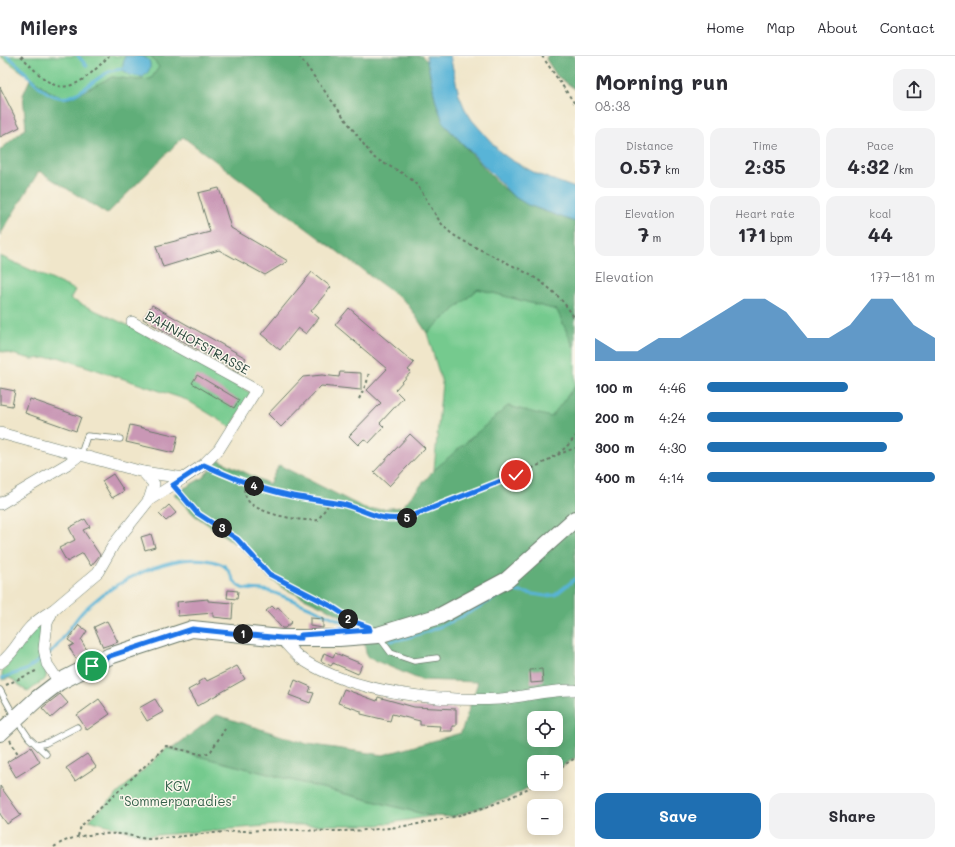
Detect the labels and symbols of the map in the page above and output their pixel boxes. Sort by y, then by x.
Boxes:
street label: BAHNHOFSTRASSE [143,306,253,378]
pin [499,458,533,492]
pin: 4 [244,476,264,496]
pin: 5 [397,508,417,528]
pin: 3 [212,518,232,538]
pin: 2 [338,609,358,629]
pin: 1 [233,624,253,644]
pin [75,649,109,683]
park label: KGV "Sommerparadies" [120,777,236,809]

